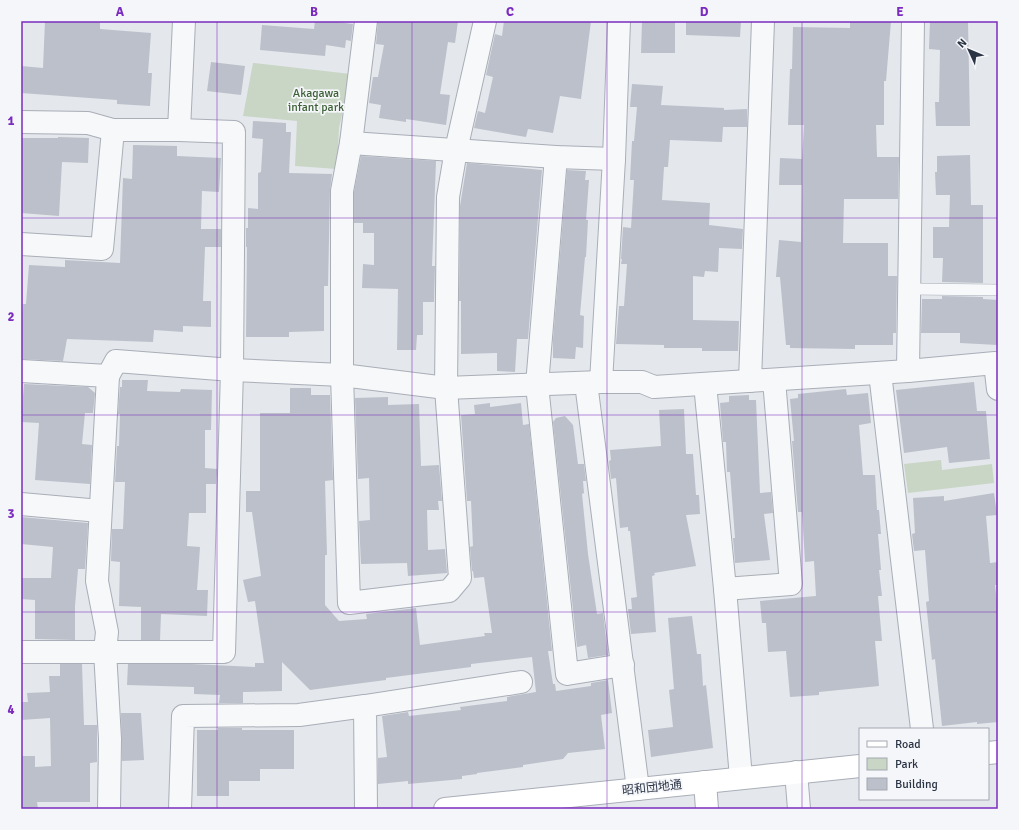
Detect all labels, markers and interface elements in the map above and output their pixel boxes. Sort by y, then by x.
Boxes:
text: A [116,4,125,20]
text: B [310,4,318,20]
text: C [506,4,514,20]
text: D [700,4,709,20]
text: E [896,4,904,20]
north arrow [949,30,989,70]
text: N [955,36,970,51]
park label: Akagawa infant park [288,86,344,115]
text: 1 [7,113,15,129]
text: 2 [7,309,15,325]
text: 3 [7,506,15,522]
text: 4 [7,702,15,718]
legend [859,728,989,800]
text: Road [895,737,921,752]
text: Park [895,757,918,772]
street label: 昭和団地通 [621,777,683,799]
text: Building [895,777,938,792]

